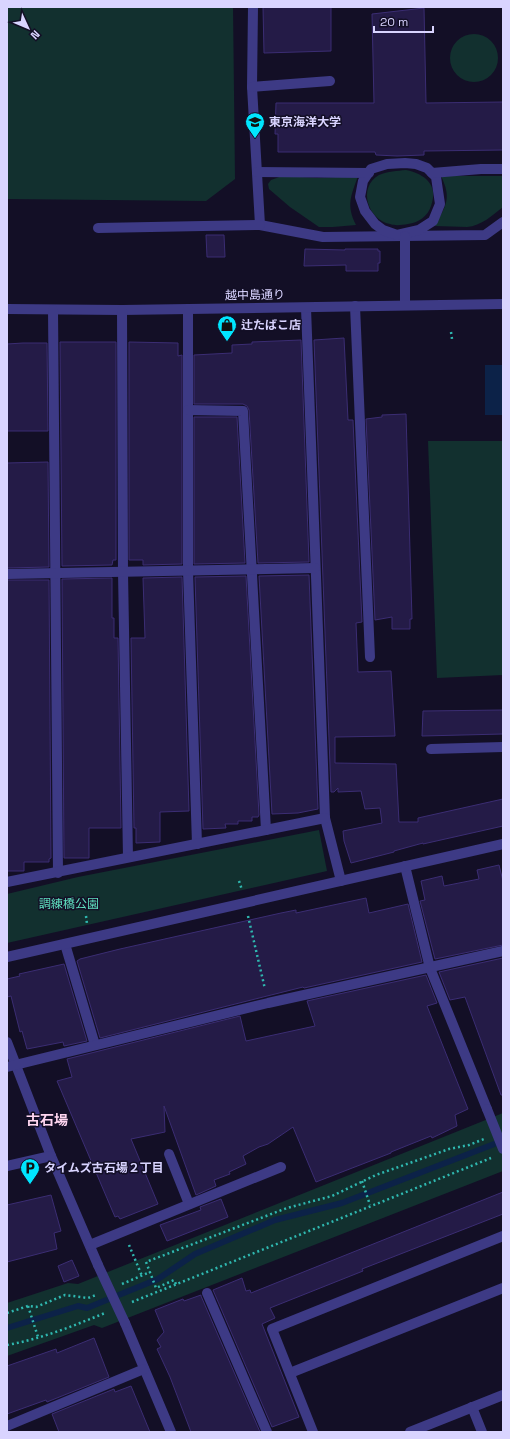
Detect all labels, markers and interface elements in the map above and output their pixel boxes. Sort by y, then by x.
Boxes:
north arrow [8,8,48,48]
scale bar [374,8,433,34]
text: 20 m [380,14,408,30]
text: N [28,27,43,42]
school or university icon: 東京海洋大学 [244,111,266,139]
place label: 東京海洋大学 [269,114,341,130]
street label: 越中島通り [225,286,285,304]
shop icon: 辻たばこ店 [216,314,238,342]
place label: 辻たばこ店 [241,317,301,333]
park label: 調練橋公園 [39,896,99,912]
district label: 古石場 [26,1111,68,1129]
parking icon: タイムズ古石場２丁目 [19,1157,41,1185]
place label: タイムズ古石場２丁目 [44,1160,164,1176]

